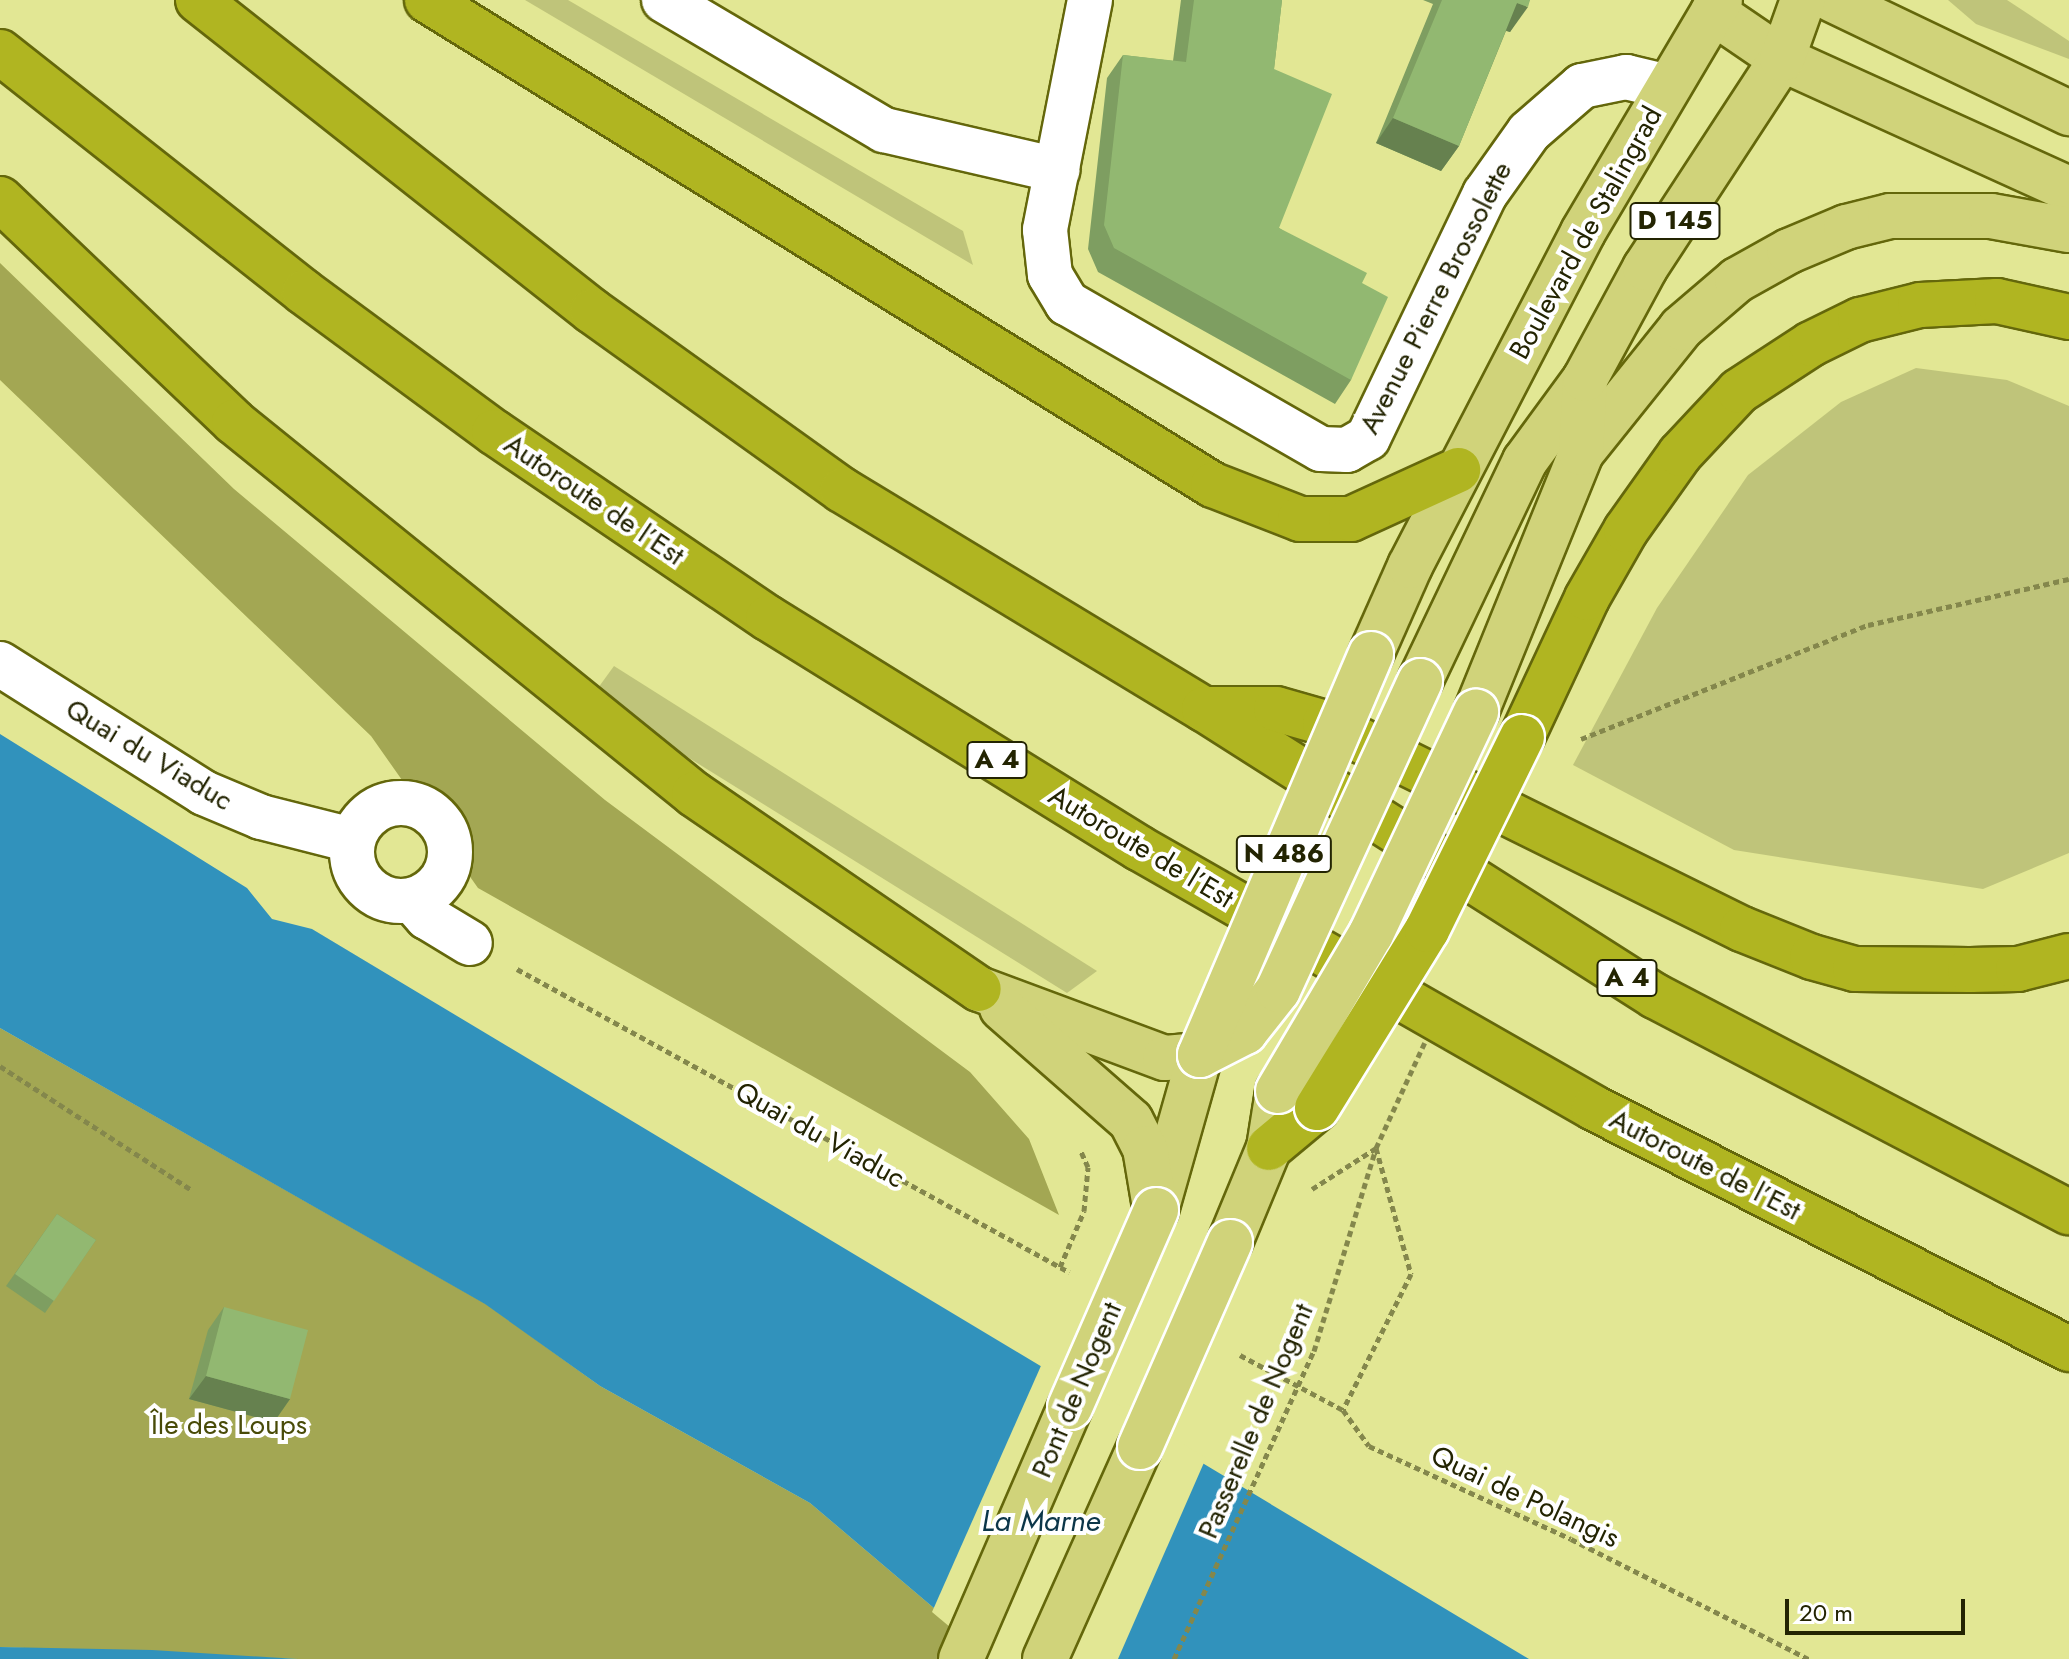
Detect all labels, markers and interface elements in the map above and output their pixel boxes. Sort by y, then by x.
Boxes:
street label: Boulevard de Stalingrad [1503,101,1669,365]
street label: Avenue Pierre Brossolette [1353,156,1519,440]
road number: D 145 [1629,199,1721,243]
street label: Autoroute de l’Est [498,427,690,573]
street label: Quai du Viaduc [60,692,238,818]
road number: A 4 [965,738,1029,782]
street label: Autoroute de l’Est [1042,779,1240,915]
road number: N 486 [1234,832,1334,876]
road number: A 4 [1595,956,1659,1000]
street label: Quai du Viaduc [730,1075,910,1195]
street label: Autoroute de l’Est [1604,1102,1806,1228]
street label: Pont de Nogent [1025,1297,1129,1483]
street label: Passerelle de Nogent [1191,1299,1321,1543]
park label: Île des Loups [151,1408,307,1442]
street label: Quai de Polangis [1426,1439,1624,1555]
water label: La Marne [981,1503,1101,1539]
scale bar [1789,1583,1969,1633]
text: 20 m [1799,1595,1853,1630]

